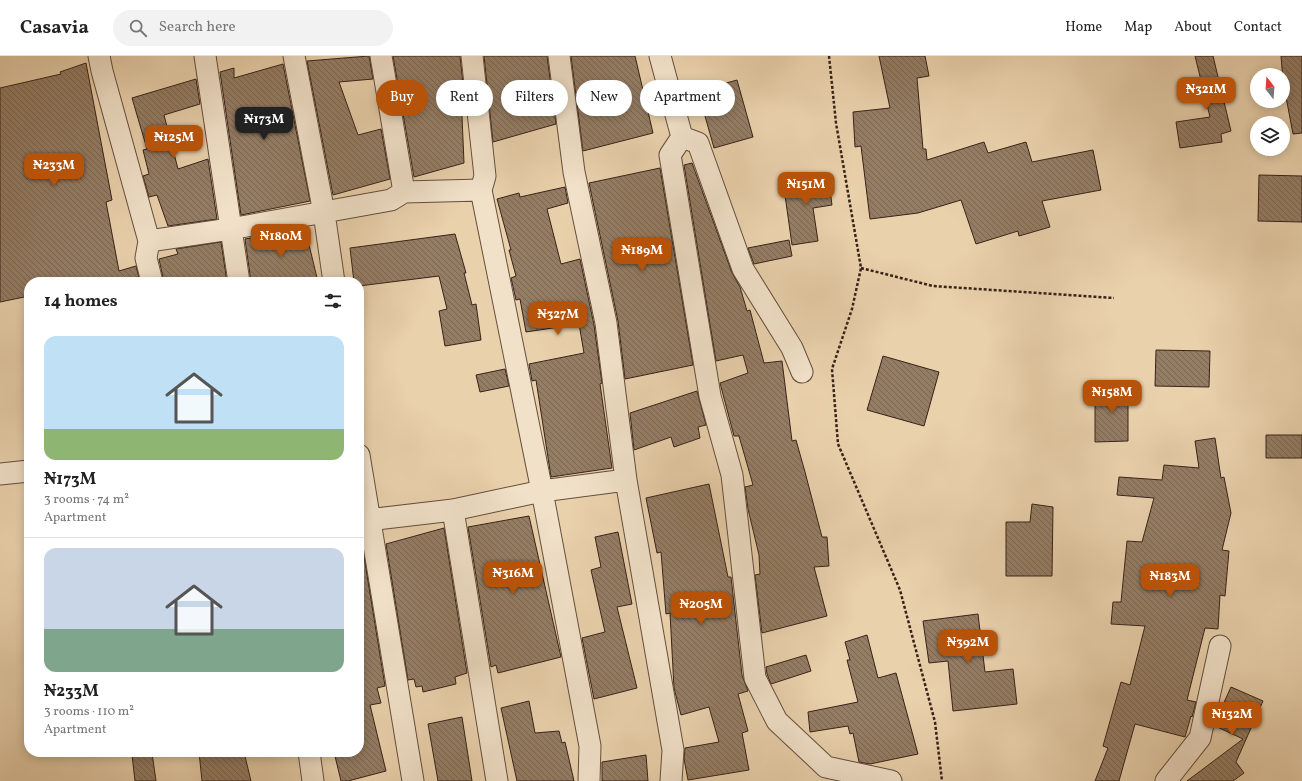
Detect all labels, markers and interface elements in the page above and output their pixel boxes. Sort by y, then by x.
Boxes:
search box [113,10,393,46]
text: Casavia [20,15,89,41]
icon: search [127,17,149,39]
text: Search here [159,17,236,38]
text: Home [1065,18,1102,37]
text: Map [1124,18,1152,37]
text: About [1174,18,1212,37]
text: Contact [1234,18,1282,37]
north arrow [1250,68,1290,108]
map controls [1250,68,1290,156]
pin: ₦321M [1178,77,1234,111]
chip: Buy [376,80,428,116]
chip: Rent [436,80,493,116]
chip: Filters [501,80,568,116]
chip: New [576,80,632,116]
chip: Apartment [640,80,735,116]
text: ₦321M [1186,81,1226,99]
pin: ₦173M [236,107,292,141]
text: ₦173M [244,111,284,129]
button: layers [1250,116,1290,156]
pin: ₦125M [146,125,202,159]
text: ₦125M [154,129,194,147]
pin: ₦233M [26,153,82,187]
text: ₦233M [33,157,75,175]
pin: ₦151M [778,172,834,206]
text: ₦151M [787,176,825,194]
pin: ₦180M [253,224,309,258]
text: ₦180M [260,228,302,246]
pin: ₦189M [614,238,670,272]
text: ₦189M [621,242,663,260]
text: 14 homes [44,290,118,313]
icon: filters [322,290,344,312]
pin: ₦327M [530,302,586,336]
text: ₦327M [537,306,579,324]
icon: home [158,362,230,434]
pin: ₦158M [1084,380,1140,414]
text: ₦158M [1092,384,1132,402]
text: ₦173M [44,468,96,491]
text: 3 rooms · 74 m² [44,491,129,509]
text: Apartment [44,509,107,527]
pin: ₦316M [485,561,541,595]
pin: ₦183M [1142,564,1198,598]
text: ₦316M [493,565,534,583]
text: ₦183M [1150,568,1190,586]
icon: home [158,574,230,646]
pin: ₦205M [673,592,729,626]
text: ₦205M [680,596,722,614]
pin: ₦392M [940,630,996,664]
text: ₦392M [947,634,989,652]
text: ₦233M [44,680,99,703]
pin: ₦132M [1204,702,1260,736]
text: 3 rooms · 110 m² [44,703,134,721]
text: ₦132M [1212,706,1252,724]
text: Apartment [44,721,107,739]

